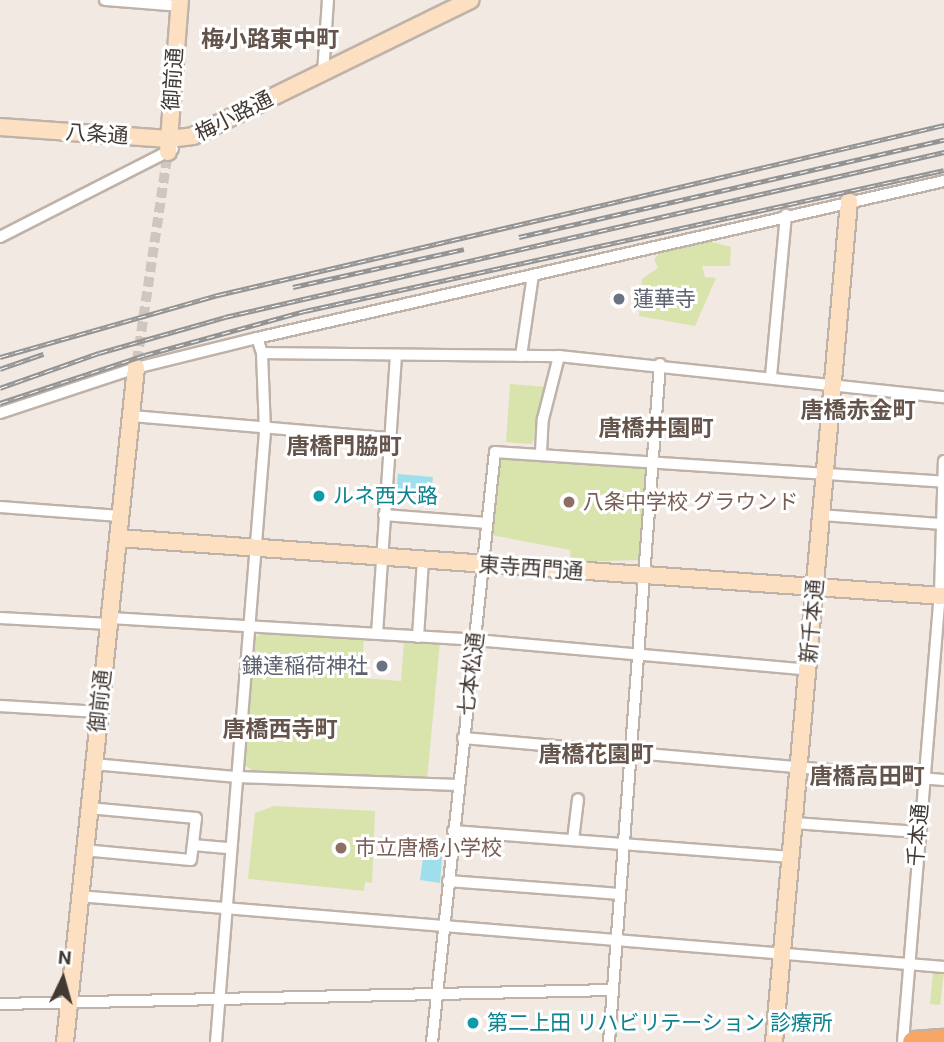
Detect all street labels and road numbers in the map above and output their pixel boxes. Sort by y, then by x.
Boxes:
street label: 御前通 [158,47,188,111]
street label: 梅小路通 [191,86,277,146]
street label: 八条通 [65,119,129,149]
street label: 東寺西門通 [478,552,584,584]
street label: 新千本通 [796,578,828,664]
street label: 七本松通 [453,631,489,717]
street label: 御前通 [84,668,116,734]
street label: 千本通 [903,803,933,867]

